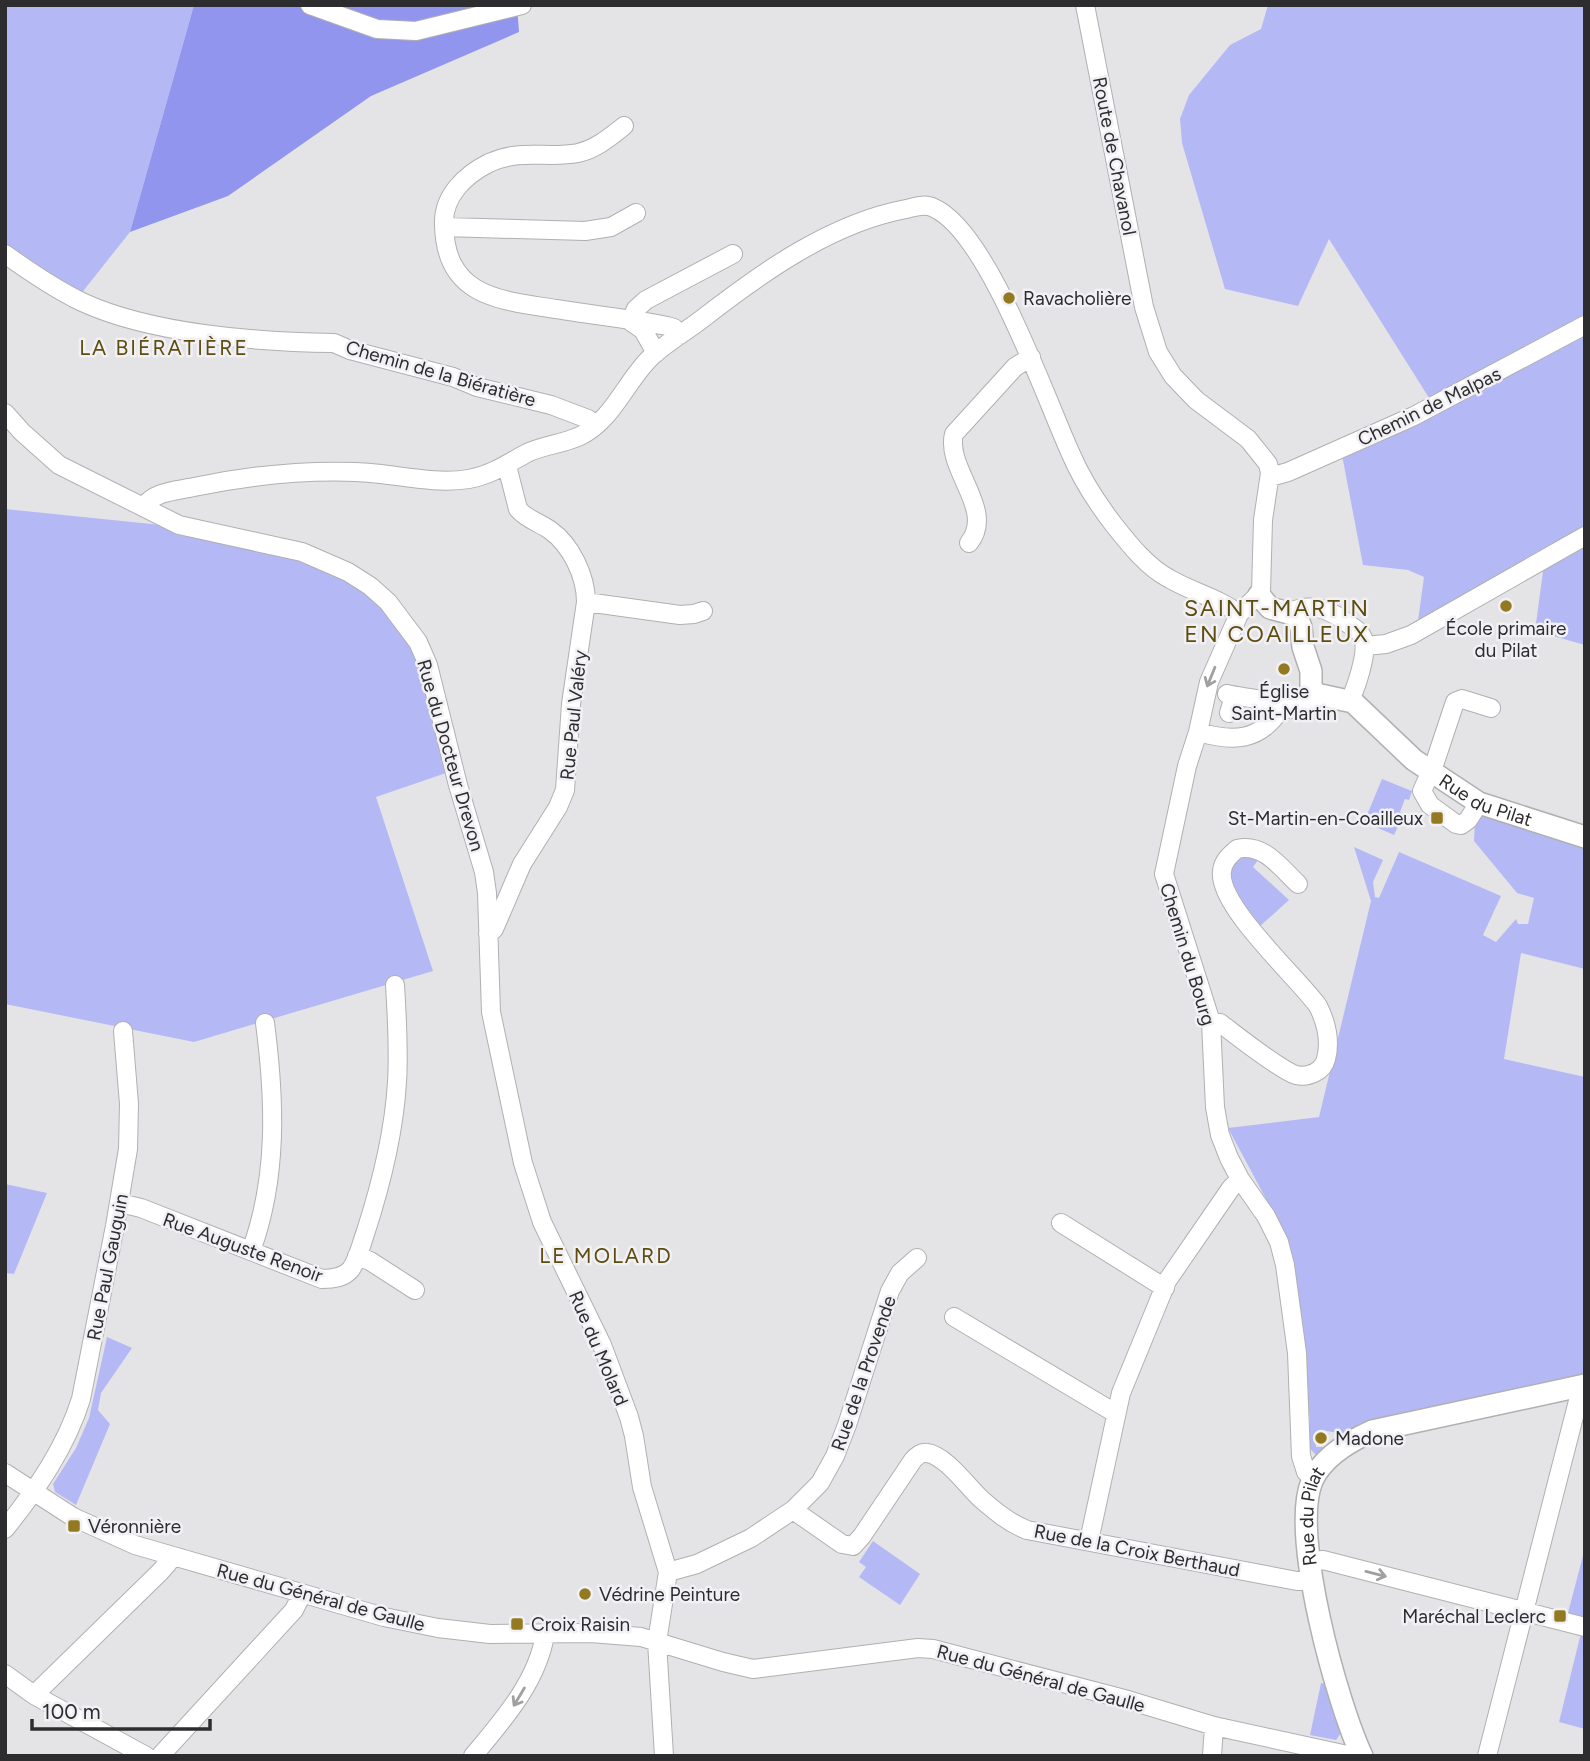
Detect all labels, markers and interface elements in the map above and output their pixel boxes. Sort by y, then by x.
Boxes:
street label: Route de Chavanol [1088,75,1141,237]
place label: Ravacholière [1023,287,1131,310]
marker: Ravacholière [1001,290,1017,306]
district label: LA BIÉRATIÈRE [79,335,249,360]
street label: Chemin de la Biératière [343,335,539,412]
street label: Chemin de Malpas [1354,362,1505,451]
district label: SAINT-MARTIN EN COAILLEUX [1184,594,1370,648]
marker: École primaire du Pilat [1498,598,1514,614]
place label: École primaire du Pilat [1446,617,1566,662]
street label: Rue Paul Valéry [555,649,592,781]
street label: Rue du Docteur Drevon [412,657,489,854]
marker: Église Saint-Martin [1276,661,1292,677]
one-way arrow [1204,665,1217,687]
place label: Église Saint-Martin [1231,680,1337,725]
street label: Rue du Pilat [1435,769,1535,831]
place label: St-Martin-en-Coailleux [1228,807,1423,830]
marker: St-Martin-en-Coailleux [1429,810,1445,826]
street label: Chemin du Bourg [1155,880,1220,1028]
street label: Rue Paul Gauguin [82,1192,133,1342]
street label: Rue Auguste Renoir [160,1208,327,1287]
district label: LE MOLARD [539,1243,673,1268]
street label: Rue du Molard [564,1287,633,1409]
street label: Rue de la Provende [826,1293,901,1454]
place label: Madone [1335,1427,1404,1450]
marker: Madone [1313,1430,1329,1446]
street label: Rue du Pilat [1295,1462,1329,1567]
place label: Véronnière [88,1515,181,1538]
marker: Véronnière [66,1518,82,1534]
street label: Rue de la Croix Berthaud [1032,1519,1242,1582]
street label: Rue du Général de Gaulle [214,1559,427,1636]
one-way arrow [1365,1568,1387,1581]
place label: Védrine Peinture [599,1583,740,1606]
marker: Védrine Peinture [577,1586,593,1602]
place label: Maréchal Leclerc [1402,1605,1546,1628]
marker: Maréchal Leclerc [1552,1608,1568,1624]
place label: Croix Raisin [531,1613,630,1636]
marker: Croix Raisin [509,1616,525,1632]
street label: Rue du Général de Gaulle [934,1640,1147,1717]
one-way arrow [512,1687,526,1707]
scale bar [32,1688,210,1732]
text: 100 m [42,1699,101,1724]

